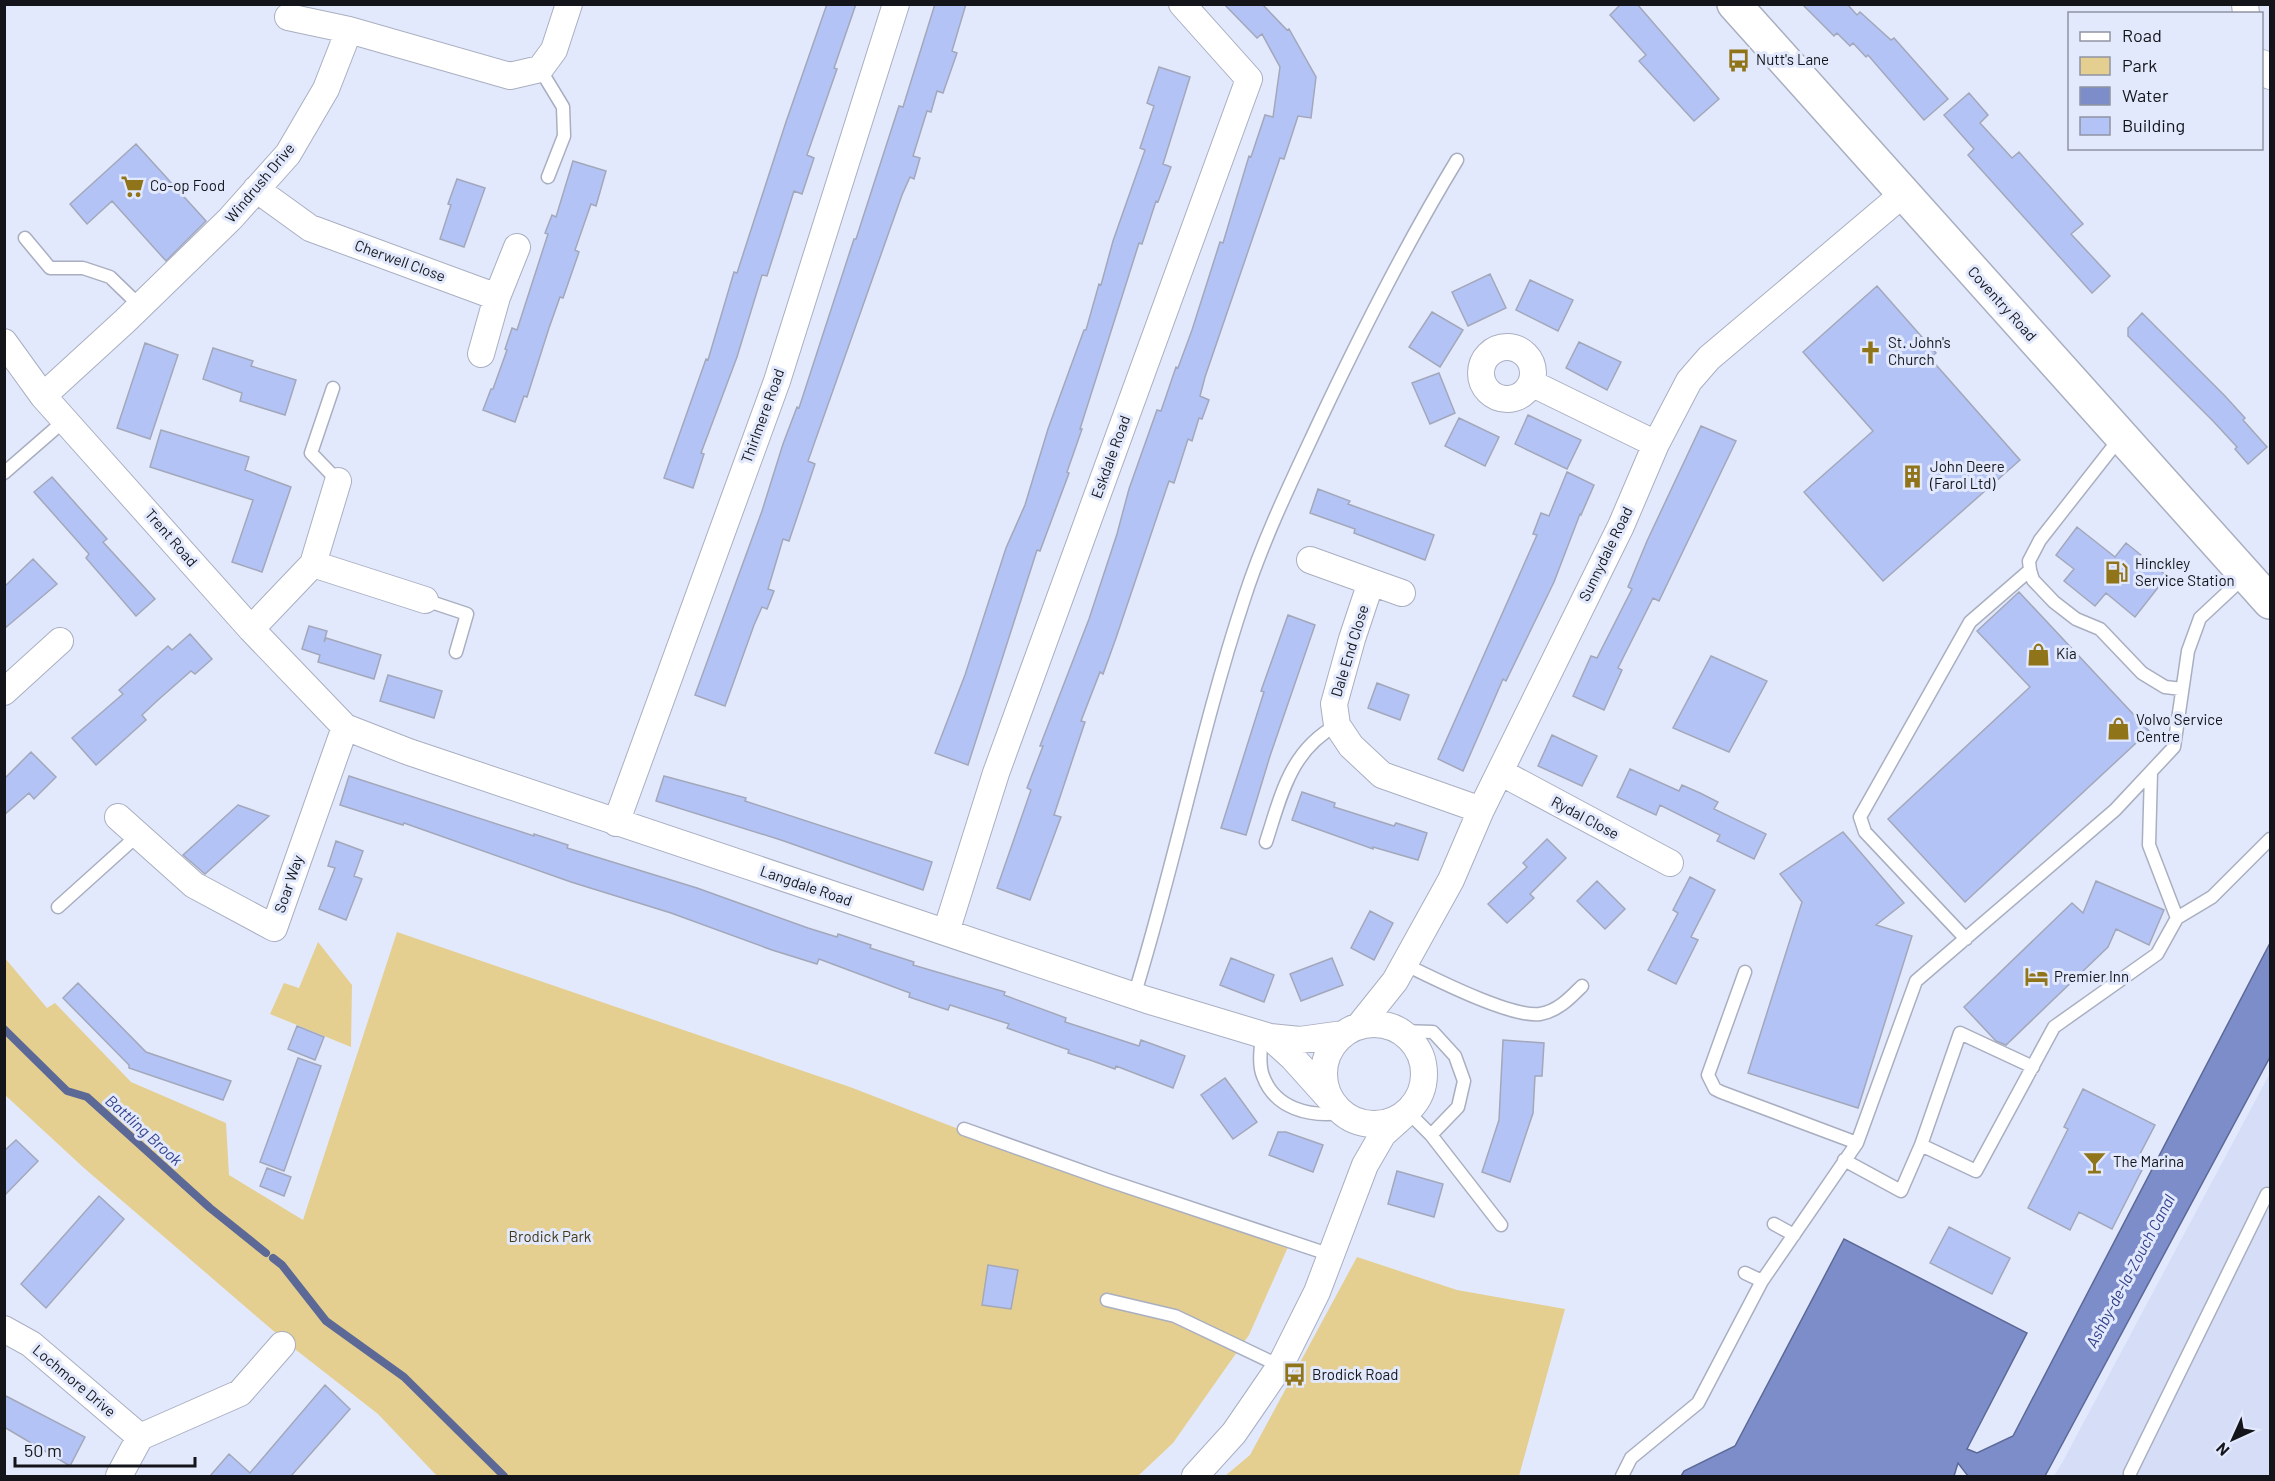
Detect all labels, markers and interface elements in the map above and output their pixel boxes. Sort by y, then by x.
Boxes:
legend [2068,12,2263,150]
text: Road [2122,24,2162,46]
bus stop icon: Nutt's Lane [1725,47,1751,73]
place label: Nutt's Lane [1756,50,1829,68]
text: Park [2122,54,2157,76]
text: Water [2122,84,2169,106]
text: Building [2122,114,2185,136]
street label: Windrush Drive [221,139,298,226]
supermarket icon: Co-op Food [119,173,145,199]
place label: Co-op Food [150,176,225,194]
street label: Cherwell Close [352,235,448,285]
street label: Coventry Road [1964,262,2041,344]
place label: St. John's Church [1888,333,1951,368]
church icon: St. John's Church [1857,339,1883,365]
street label: Thirlmere Road [737,366,787,465]
street label: Eskdale Road [1087,413,1133,501]
place label: John Deere (Farol Ltd) [1929,457,2005,492]
building icon: John Deere (Farol Ltd) [1899,463,1925,489]
street label: Sunnydale Road [1574,503,1636,604]
street label: Trent Road [142,505,202,570]
place label: Hinckley Service Station [2135,554,2235,589]
fuel station icon: Hinckley Service Station [2104,560,2130,586]
street label: Dale End Close [1326,602,1372,699]
shop icon: Kia [2025,641,2051,667]
place label: Kia [2056,644,2077,662]
place label: Volvo Service Centre [2136,710,2223,745]
shop icon: Volvo Service Centre [2105,716,2131,742]
street label: Rydal Close [1549,792,1622,842]
street label: Soar Way [270,852,306,915]
street label: Langdale Road [758,861,855,909]
hotel icon: Premier Inn [2023,964,2049,990]
place label: Premier Inn [2054,967,2129,985]
water label: Battling Brook [102,1090,187,1169]
bar icon: The Marina [2082,1149,2108,1175]
place label: The Marina [2113,1152,2184,1170]
water label: Ashby-de-la-Zouch Canal [2081,1191,2178,1351]
park label: Brodick Park [509,1227,592,1245]
street label: Lochmore Drive [29,1340,120,1420]
bus stop icon: Brodick Road [1281,1362,1307,1388]
place label: Brodick Road [1312,1365,1398,1383]
north arrow [2203,1409,2263,1469]
scale bar [15,1430,195,1468]
text: 50 m [24,1439,62,1461]
text: N [2212,1439,2233,1460]

